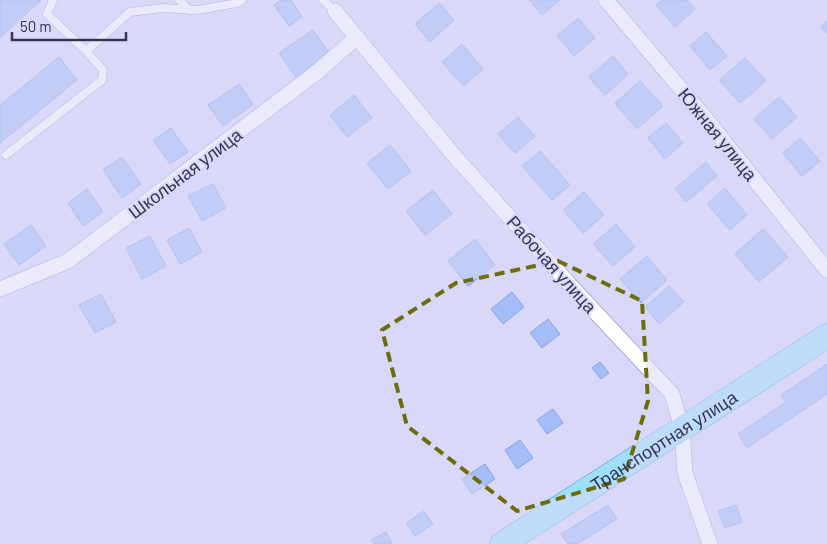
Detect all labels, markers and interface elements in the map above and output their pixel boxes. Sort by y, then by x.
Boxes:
scale bar [12,10,126,42]
text: 50 m [20,17,52,35]
street label: Южная улица [674,83,763,186]
street label: Школьная улица [124,122,247,223]
street label: Рабочая улица [502,211,602,318]
street label: Транспортная улица [586,385,742,495]

